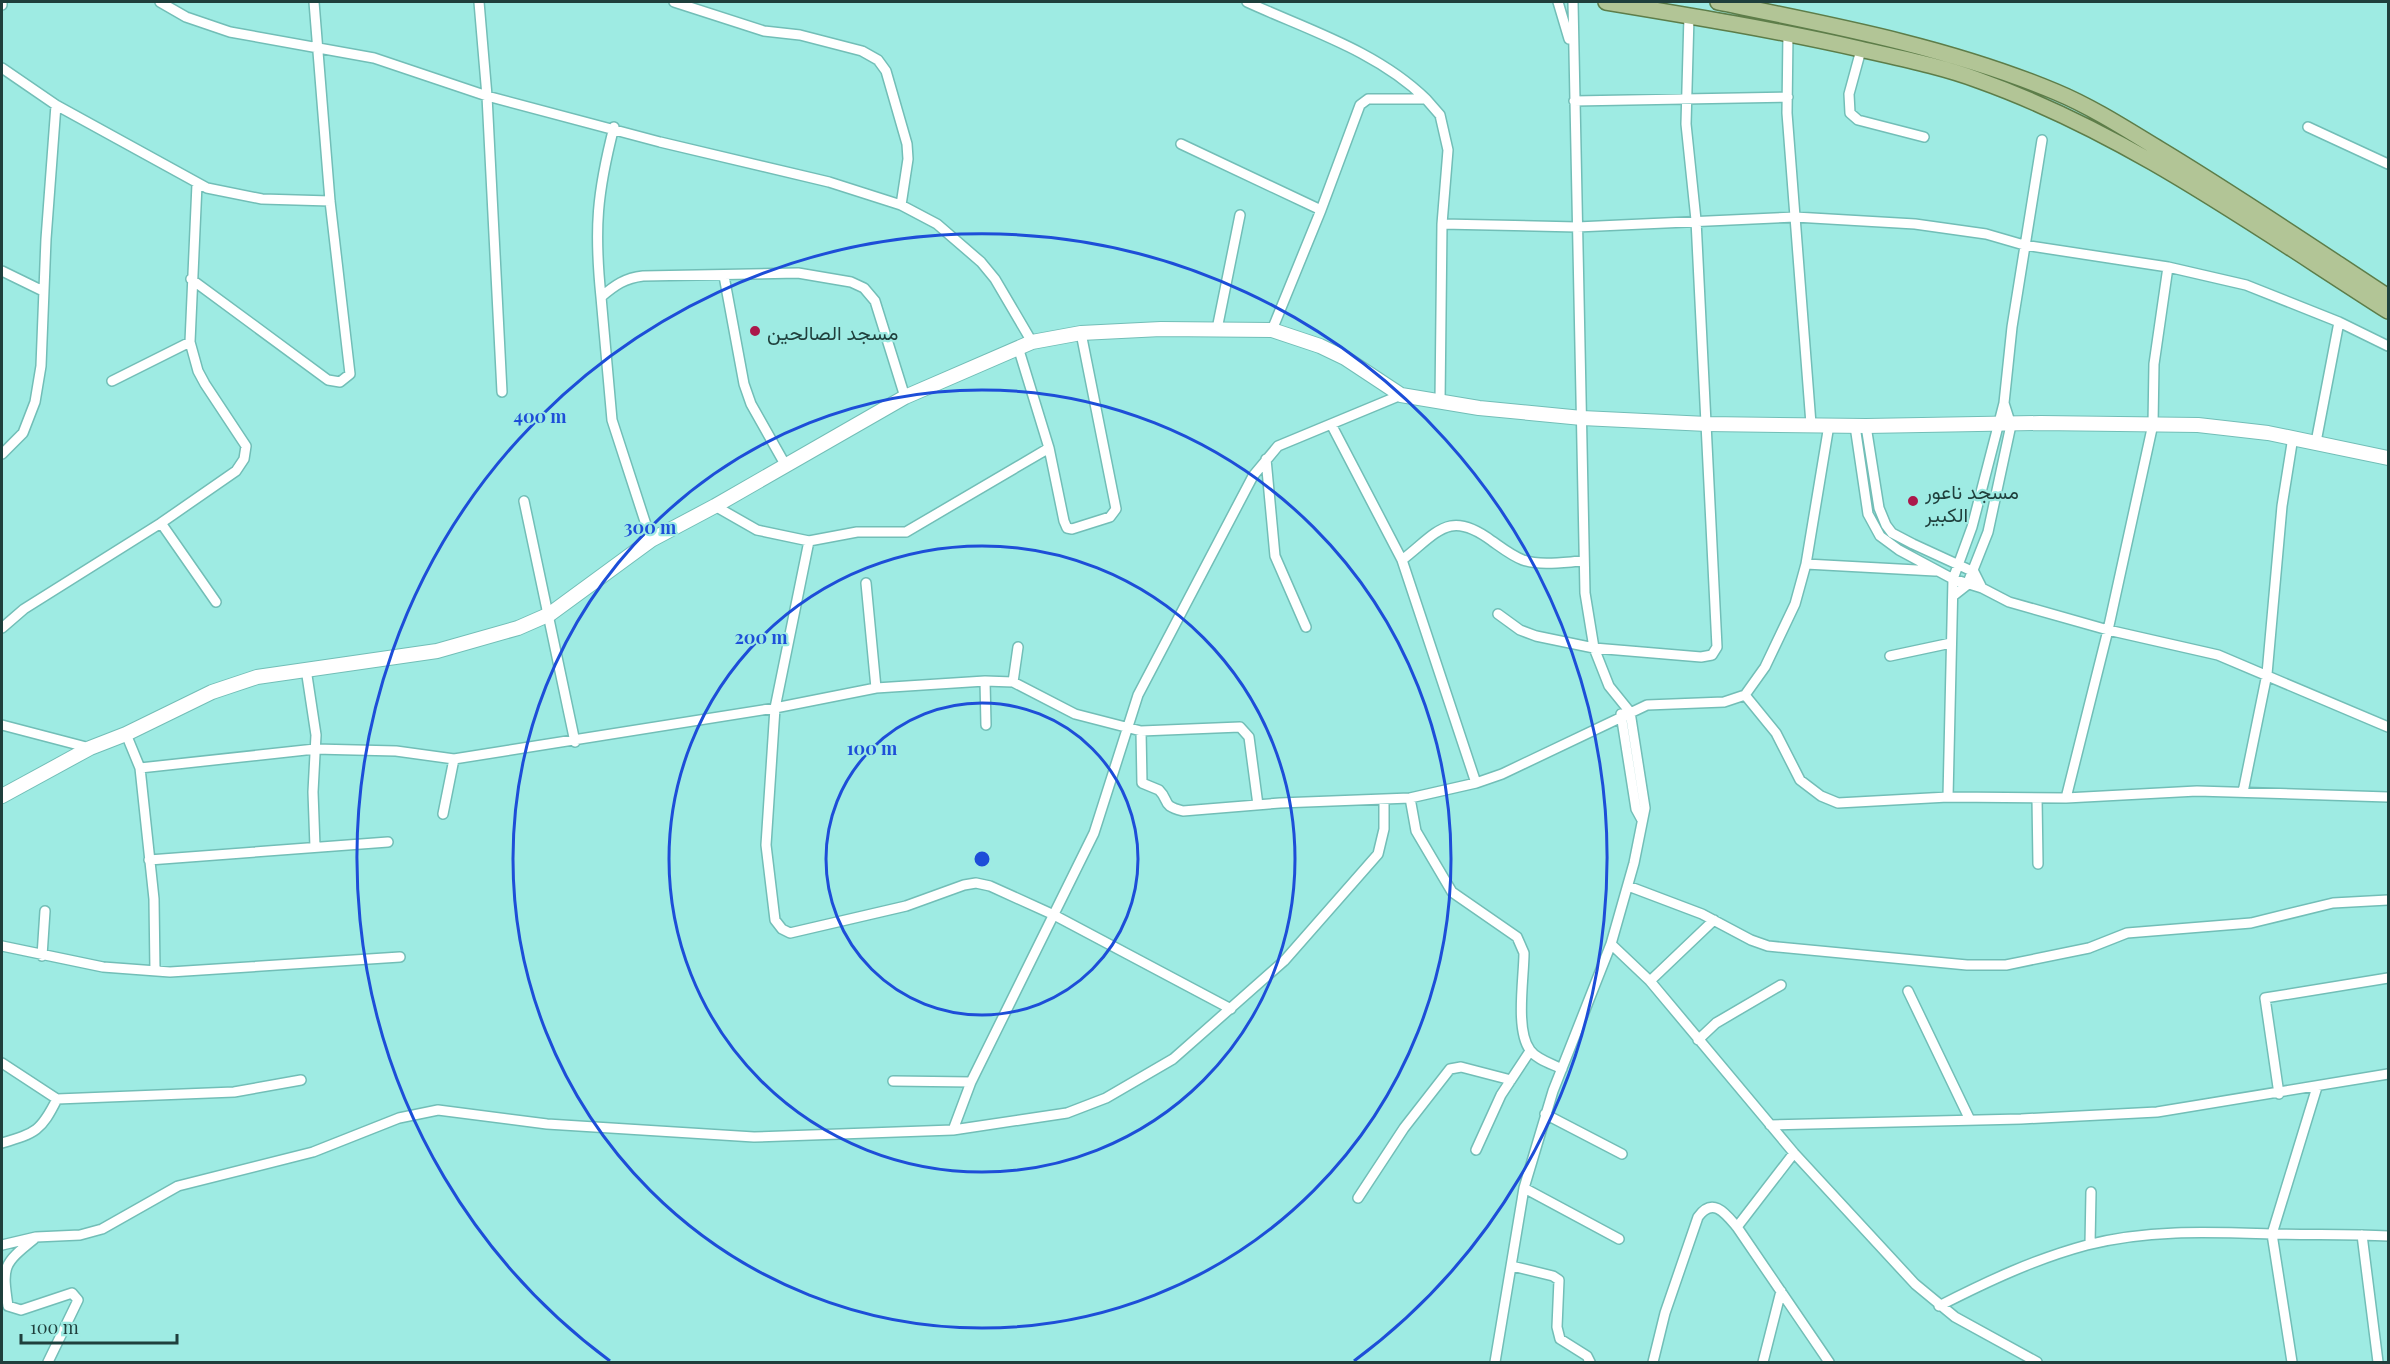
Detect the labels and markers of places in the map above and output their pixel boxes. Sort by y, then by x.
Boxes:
place label: مسجد الصالحين [767,318,898,345]
marker: مسجد الصالحين [748,324,762,338]
place label: مسجد ناعور الكبير [1924,477,2019,528]
marker: مسجد ناعور الكبير [1906,494,1920,508]
centre of rings [972,849,992,869]

